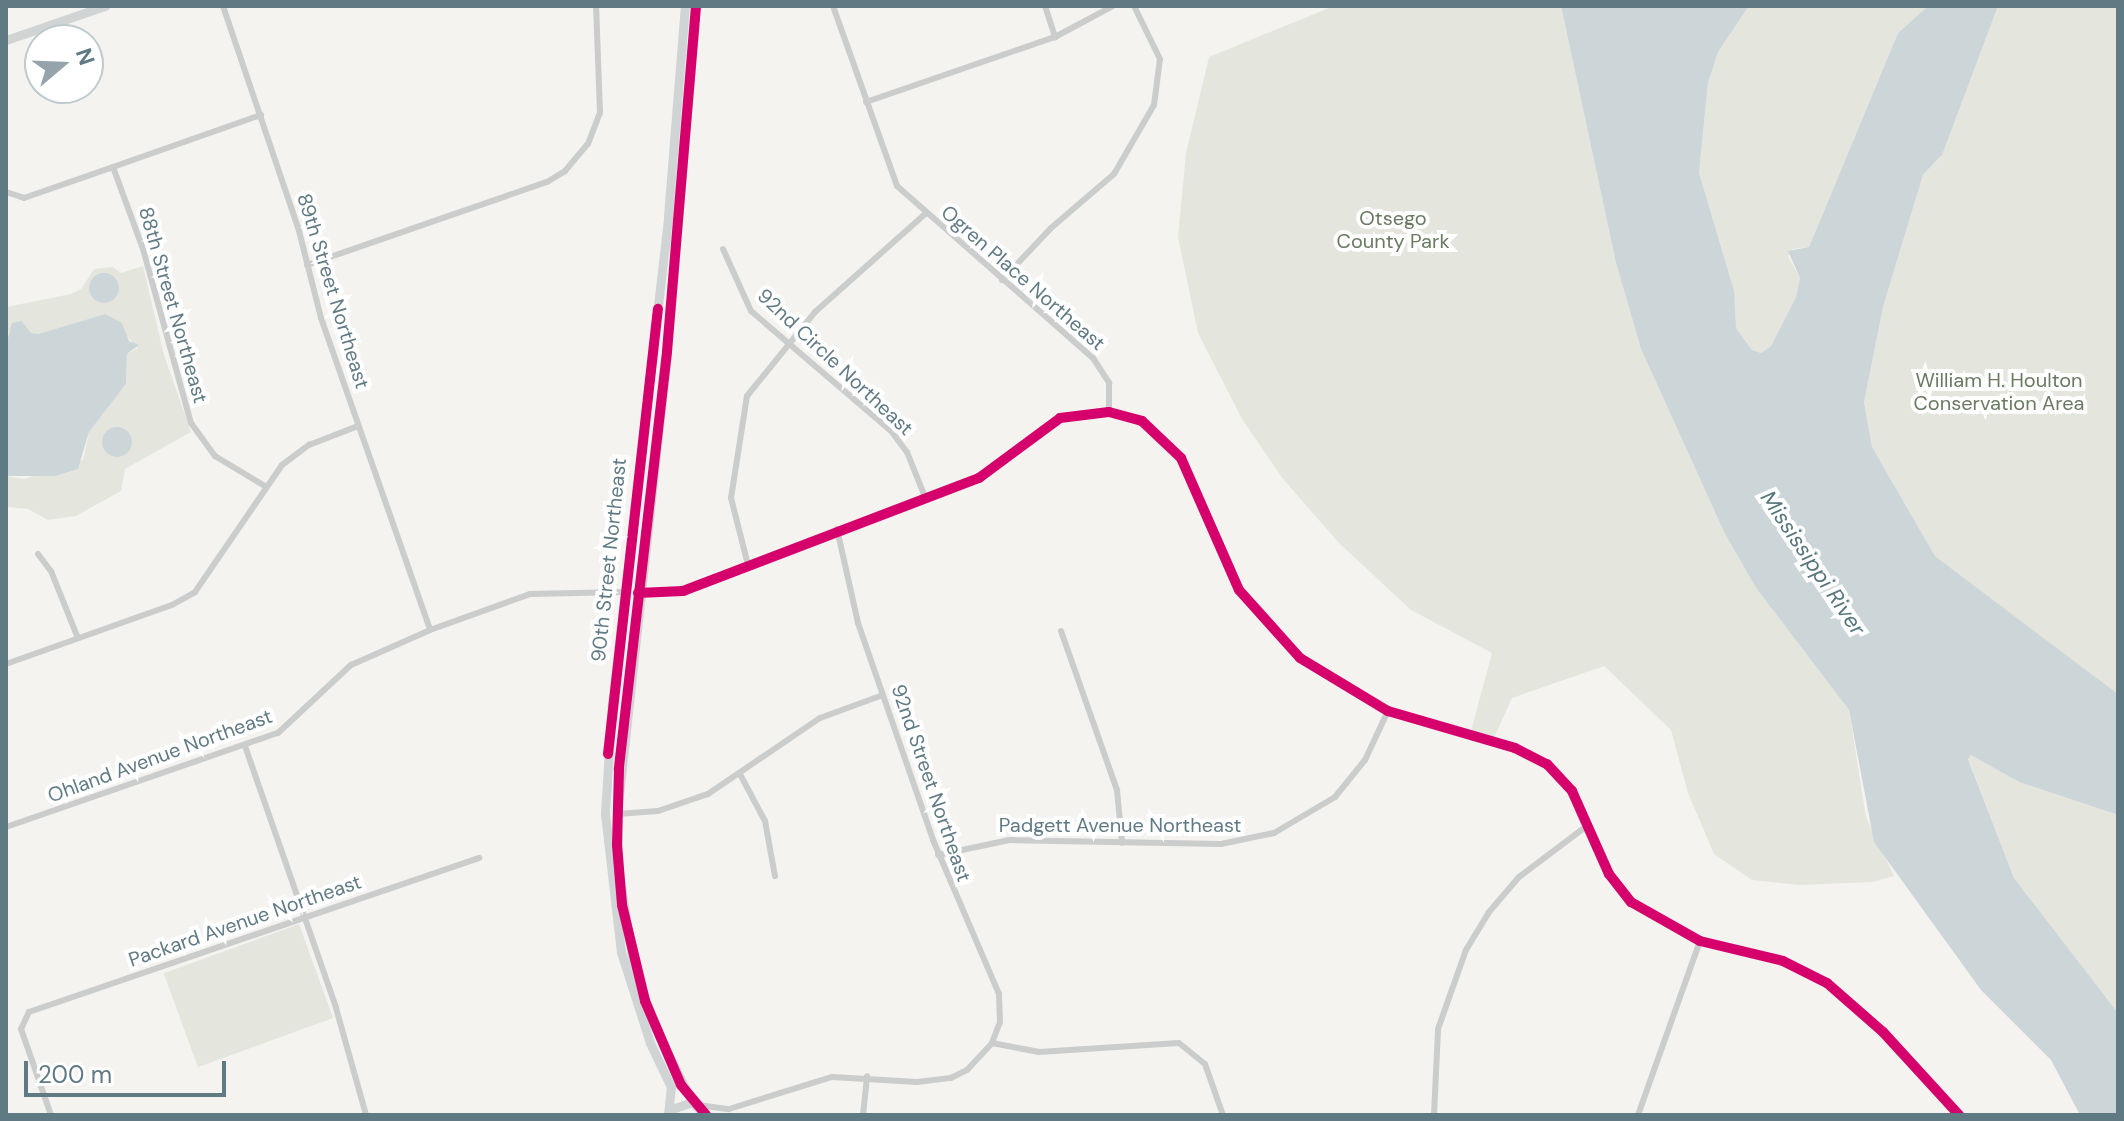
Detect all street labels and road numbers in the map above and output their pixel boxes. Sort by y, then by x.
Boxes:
street label: 89th Street Northeast [292,190,374,392]
street label: Ogren Place Northeast [936,200,1110,356]
street label: 88th Street Northeast [133,204,213,406]
street label: 92nd Circle Northeast [752,284,918,440]
street label: 90th Street Northeast [586,457,632,663]
street label: 92nd Street Northeast [886,681,976,885]
street label: Ohland Avenue Northeast [45,704,275,808]
street label: Padgett Avenue Northeast [999,813,1241,837]
street label: Packard Avenue Northeast [125,870,365,972]

